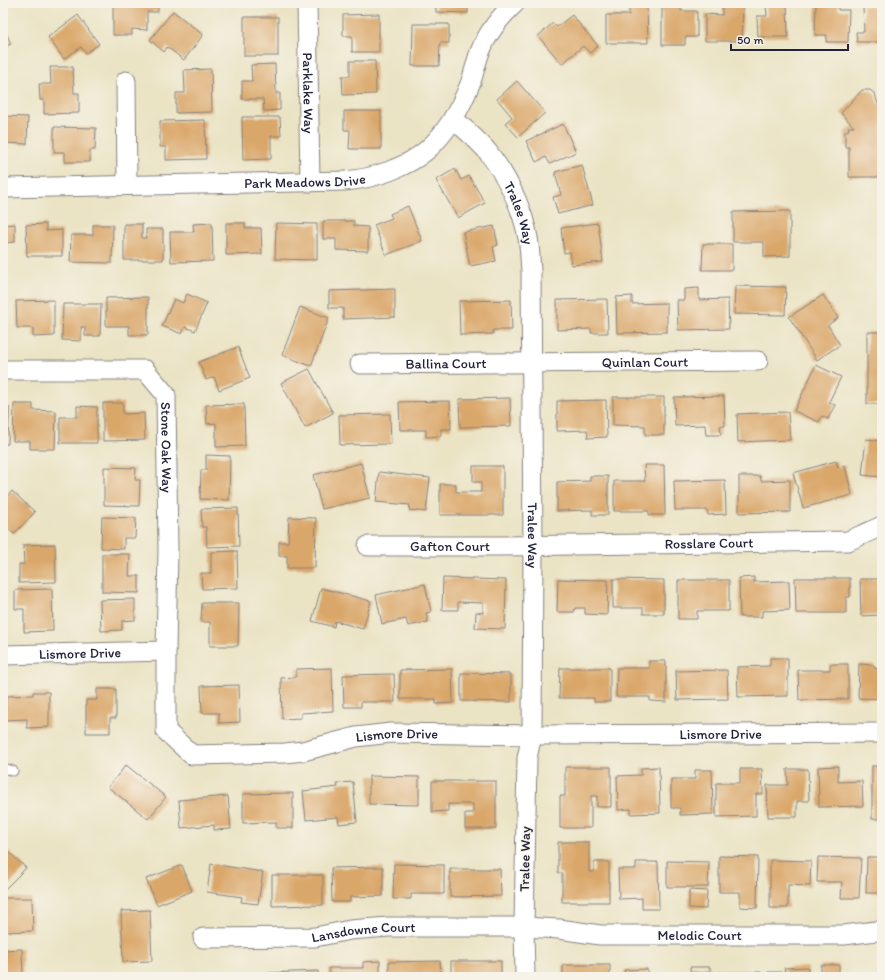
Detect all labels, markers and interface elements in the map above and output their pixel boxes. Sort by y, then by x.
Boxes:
scale bar [731,26,848,52]
text: 50 m [737,33,763,47]
street label: Parklake Way [299,52,318,134]
street label: Park Meadows Drive [244,170,367,192]
street label: Tralee Way [500,178,537,246]
street label: Quinlan Court [602,353,688,371]
street label: Ballina Court [405,355,487,372]
street label: Stone Oak Way [158,402,176,493]
street label: Tralee Way [524,502,542,569]
street label: Rosslare Court [664,534,753,552]
street label: Gafton Court [410,538,490,555]
street label: Lismore Drive [39,644,122,663]
street label: Lismore Drive [355,724,438,745]
street label: Lismore Drive [680,725,762,743]
street label: Tralee Way [516,826,534,892]
street label: Lansdowne Court [310,918,416,946]
street label: Melodic Court [658,927,742,944]

